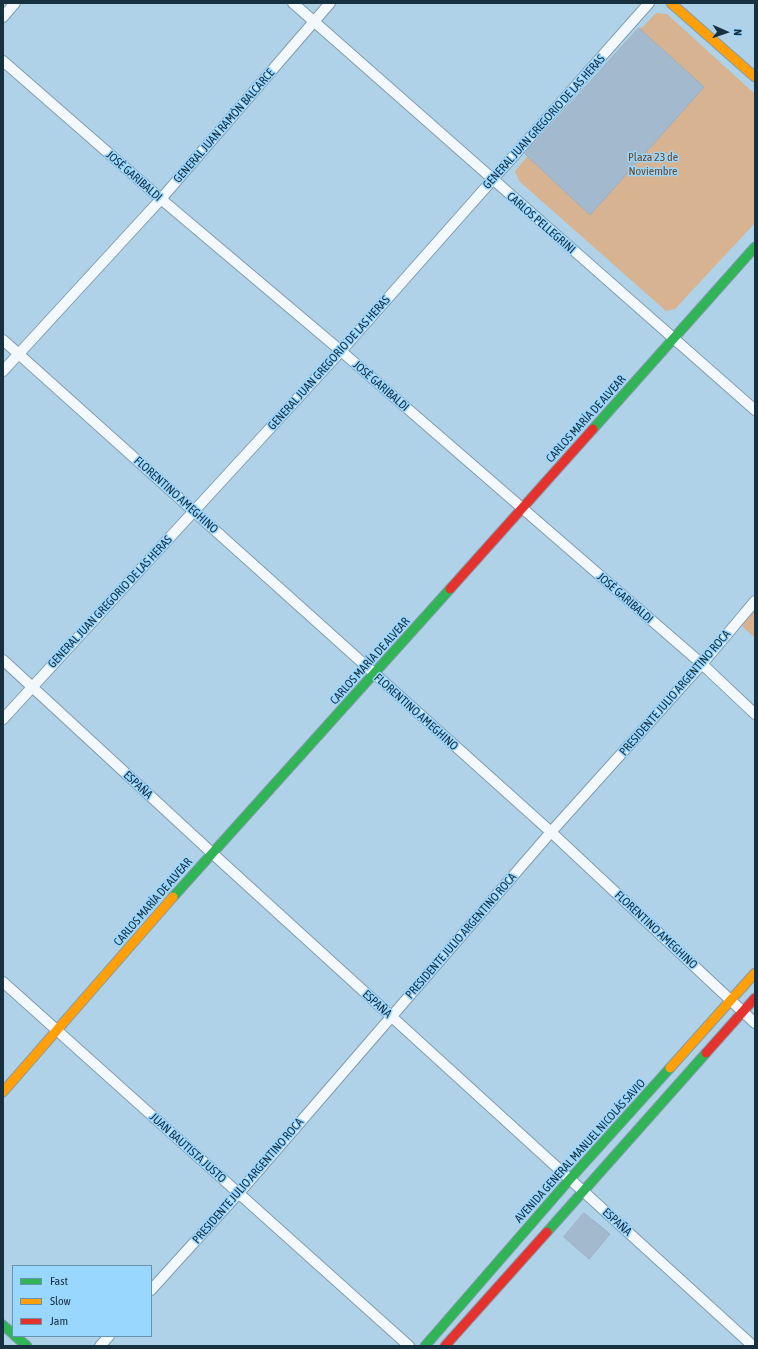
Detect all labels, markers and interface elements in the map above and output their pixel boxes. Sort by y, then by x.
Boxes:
north arrow [706,12,746,52]
text: N [732,29,744,36]
street label: GENERAL JUAN GREGORIO DE LAS HERAS [480,52,608,192]
street label: GENERAL JUAN RAMÓN BALCARCE [170,66,278,186]
street label: JOSÉ GARIBALDI [103,148,165,204]
park label: Plaza 23 de Noviembre [628,150,678,178]
street label: CARLOS PELLEGRINI [504,189,578,257]
street label: GENERAL JUAN GREGORIO DE LAS HERAS [265,293,393,433]
street label: JOSÉ GARIBALDI [350,358,412,414]
street label: CARLOS MARÍA DE ALVEAR [543,373,629,465]
street label: FLORENTINO AMEGHINO [131,454,221,536]
street label: GENERAL JUAN GREGORIO DE LAS HERAS [45,533,175,671]
street label: JOSÉ GARIBALDI [594,570,656,626]
street label: CARLOS MARÍA DE ALVEAR [327,615,413,707]
street label: PRESIDENTE JULIO ARGENTINO ROCA [616,627,734,759]
street label: FLORENTINO AMEGHINO [371,671,461,753]
street label: ESPAÑA [121,768,155,802]
street label: CARLOS MARÍA DE ALVEAR [111,855,195,949]
street label: PRESIDENTE JULIO ARGENTINO ROCA [402,870,520,1002]
street label: FLORENTINO AMEGHINO [612,888,700,972]
street label: ESPAÑA [359,987,395,1021]
street label: AVENIDA GENERAL MANUEL NICOLÁS SAVIO [512,1076,648,1226]
street label: JUAN BAUTISTA JUSTO [147,1110,229,1186]
street label: PRESIDENTE JULIO ARGENTINO ROCA [189,1115,307,1247]
street label: ESPAÑA [599,1205,635,1239]
legend [12,1265,152,1337]
text: Fast [50,1274,68,1288]
text: Slow [50,1294,71,1308]
text: Jam [50,1314,68,1328]

